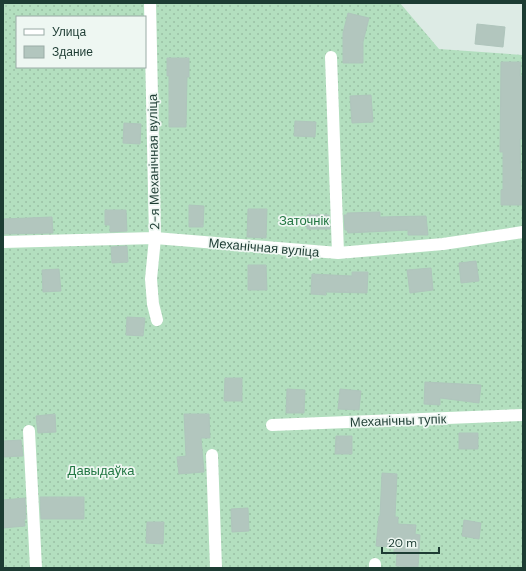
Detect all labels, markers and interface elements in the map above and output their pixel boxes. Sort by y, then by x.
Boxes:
legend [16,16,146,68]
text: Улица [52,24,86,40]
text: Здание [52,44,93,60]
street label: 2-я Механічная вуліца [144,93,163,230]
park label: Заточнік [279,212,329,229]
street label: Механічная вуліца [208,234,321,261]
street label: Механічны тупік [349,410,447,431]
park label: Давыдаўка [68,462,135,479]
scale bar [382,529,439,555]
text: 20 m [388,535,417,551]

